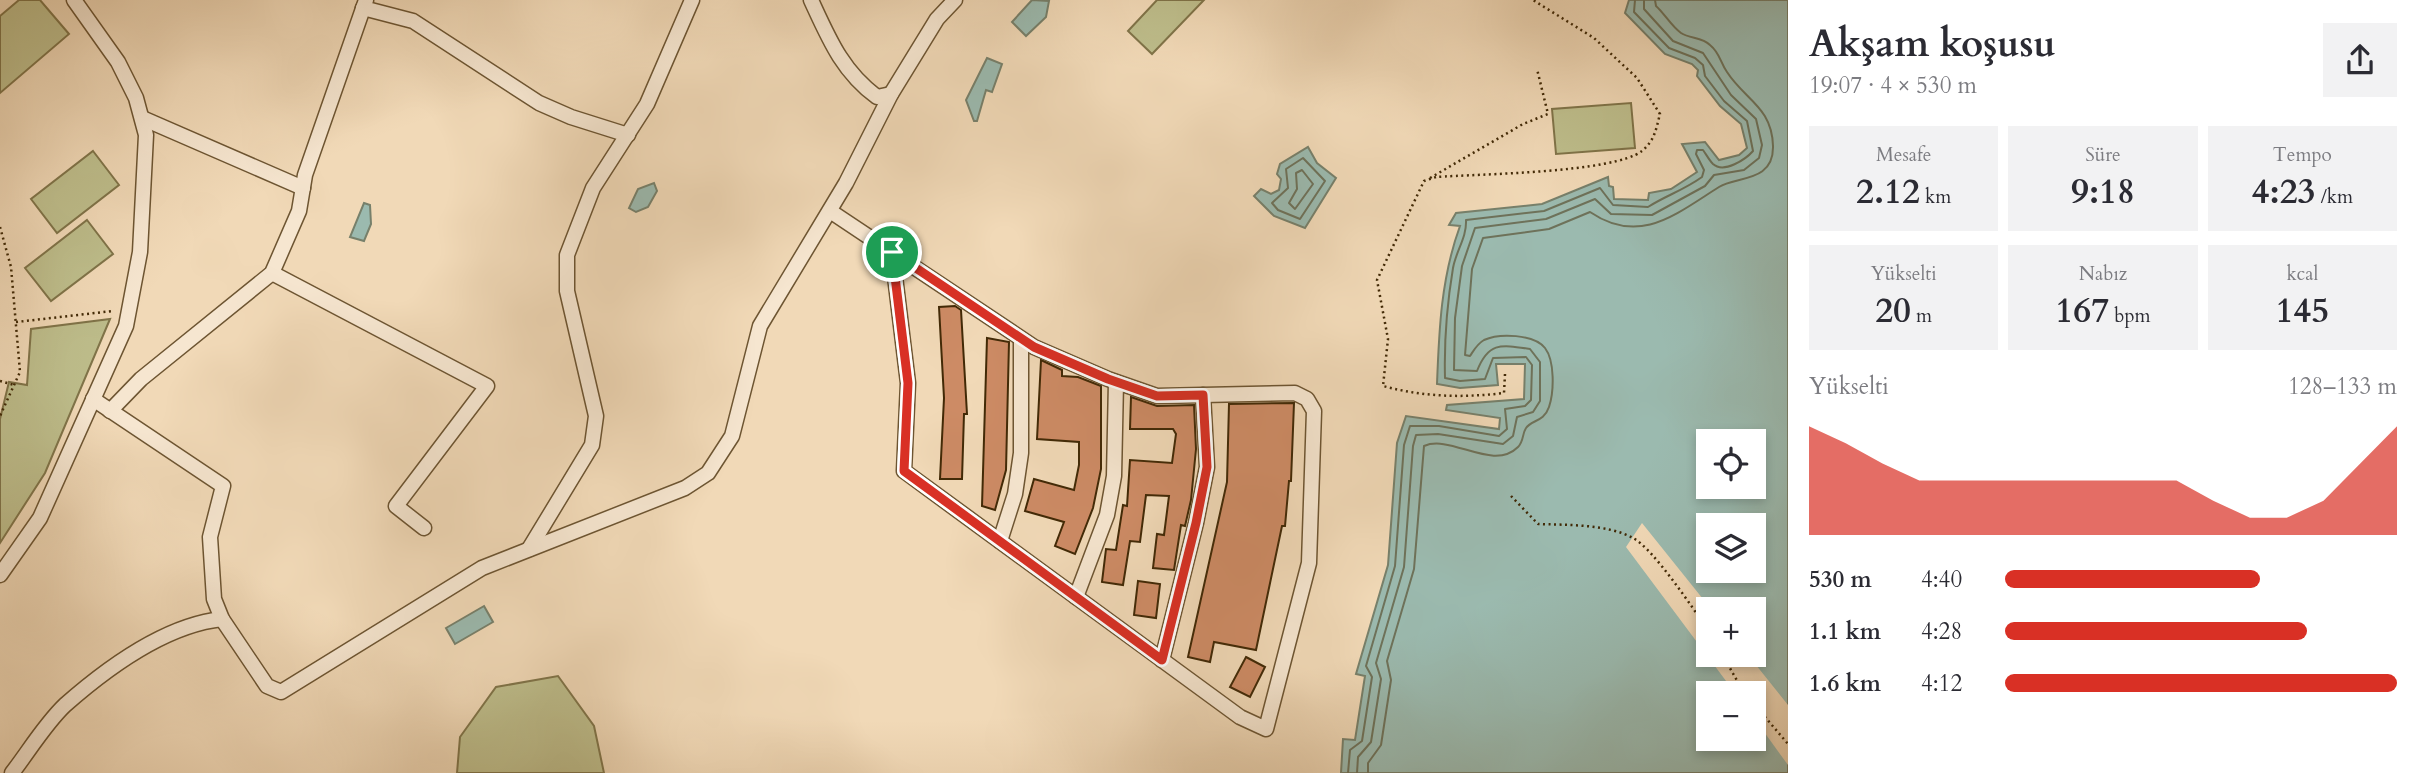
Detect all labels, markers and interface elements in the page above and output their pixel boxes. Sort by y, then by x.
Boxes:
text: Akşam koşusu [1809,18,2056,70]
button: share [2323,23,2397,97]
text: 19:07 · 4 × 530 m [1809,70,1977,101]
text: Mesafe [1876,142,1931,168]
text: Süre [2085,142,2121,168]
text: Tempo [2273,142,2332,168]
text: 2.12 [1856,168,1920,216]
text: 9:18 [2071,168,2135,216]
text: 4:23 [2252,168,2316,216]
text: km [1920,184,1951,210]
text: /km [2316,184,2353,210]
pin [862,222,922,282]
icon: arrive [873,233,911,271]
text: Yükselti [1871,261,1937,287]
text: Nabız [2079,261,2127,287]
text: kcal [2286,261,2318,287]
text: 20 [1875,287,1911,335]
text: 167 [2055,287,2109,335]
text: 145 [2275,287,2329,335]
text: m [1911,303,1932,329]
text: bpm [2109,303,2151,329]
text: Yükselti [1809,371,1889,402]
text: 128–133 m [2288,371,2397,402]
map controls [1696,429,1766,751]
button: locate [1696,429,1766,499]
button: layers [1696,513,1766,583]
text: 530 m [1809,564,1872,595]
text: 4:40 [1921,564,1962,595]
button: + [1696,597,1766,667]
text: 1.1 km [1809,616,1881,647]
text: 4:28 [1921,616,1962,647]
text: 1.6 km [1809,668,1881,699]
text: 4:12 [1921,668,1962,699]
button: − [1696,681,1766,751]

